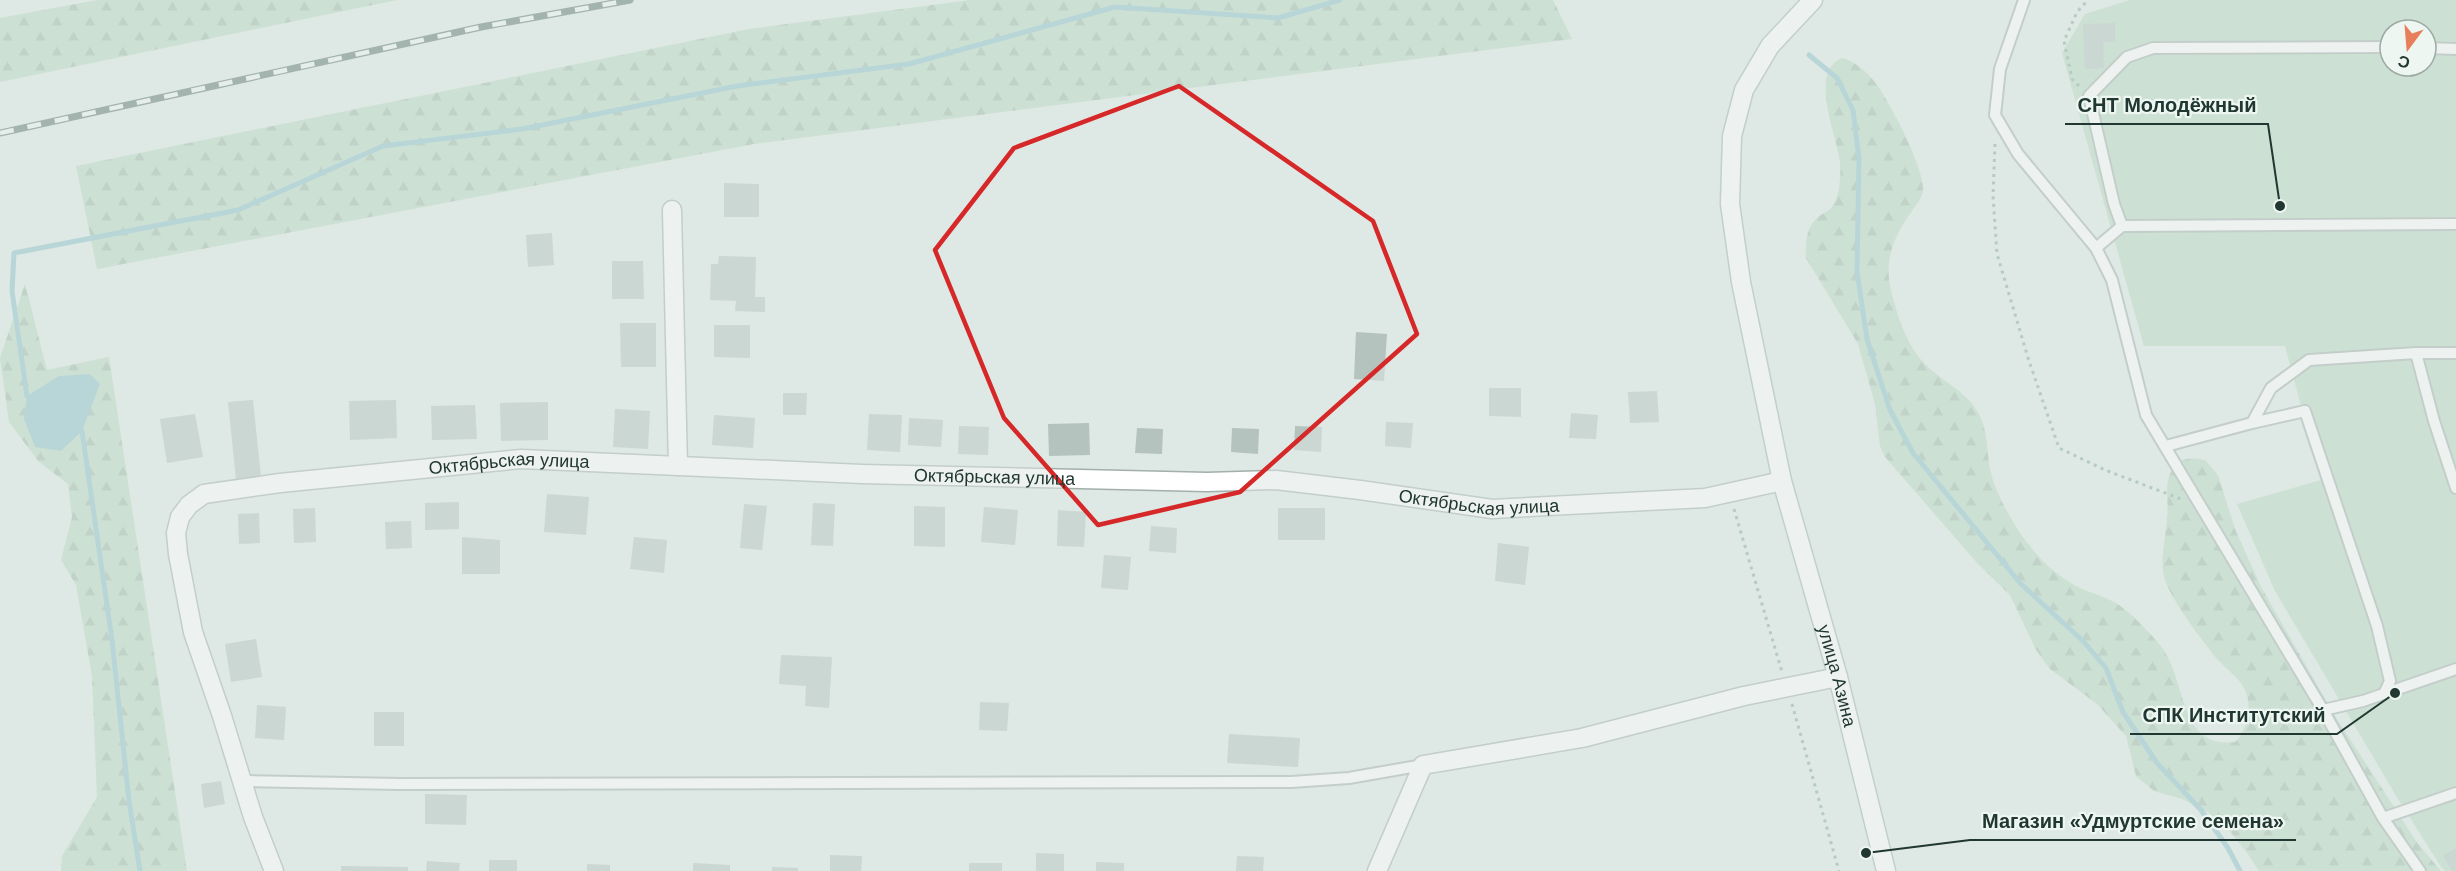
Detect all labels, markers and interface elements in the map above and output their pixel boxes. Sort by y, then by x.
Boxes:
north arrow [2378,18,2438,78]
text: С [2396,52,2412,72]
callout: СНТ Молодёжный [2065,86,2268,124]
text: СНТ Молодёжный [2078,94,2256,116]
street label: Октябрьская улица [428,449,591,478]
street label: Октябрьская улица [914,465,1076,489]
street label: Октябрьская улица [1397,486,1561,519]
street label: улица Азина [1814,622,1860,730]
callout: СПК Институтский [2130,696,2337,734]
text: СПК Институтский [2142,704,2326,726]
callout: Магазин «Удмуртские семена» [1970,802,2296,840]
text: Магазин «Удмуртские семена» [1982,810,2284,832]

